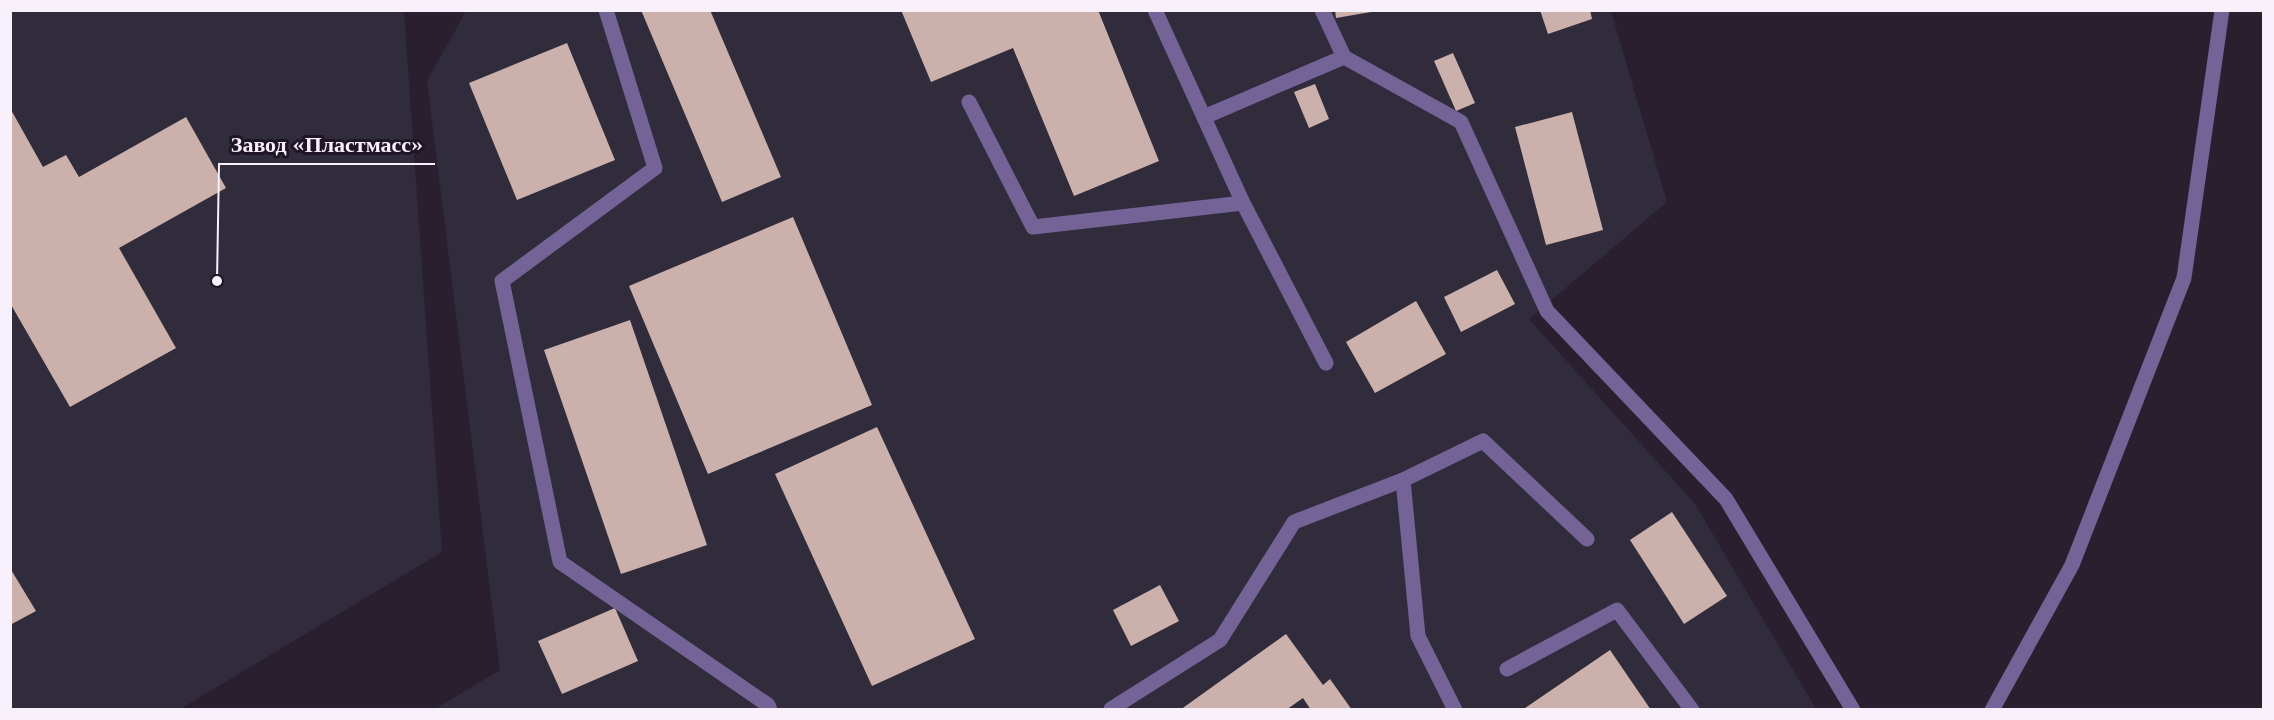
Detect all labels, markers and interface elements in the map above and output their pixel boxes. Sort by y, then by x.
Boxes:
callout: Завод «Пластмасс» [219,124,435,164]
text: Завод «Пластмасс» [231,131,423,158]

